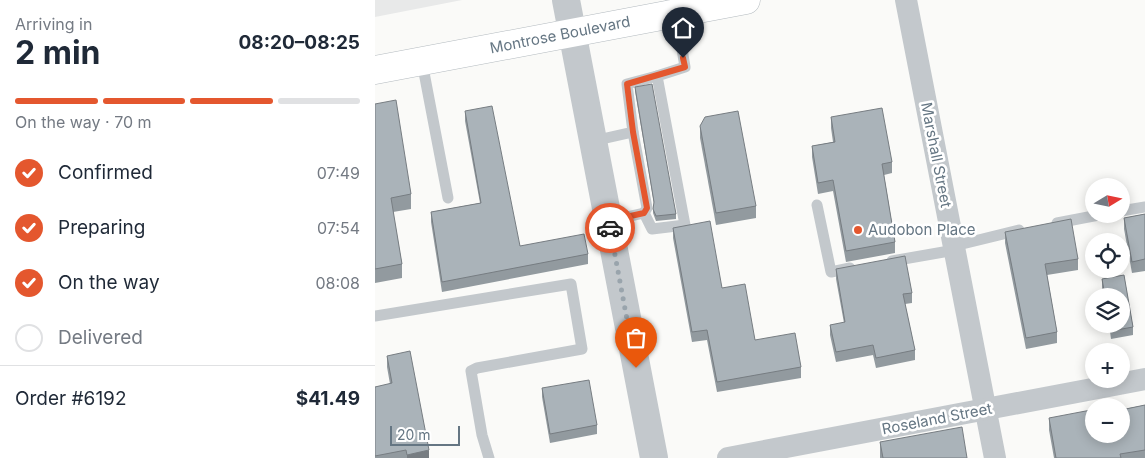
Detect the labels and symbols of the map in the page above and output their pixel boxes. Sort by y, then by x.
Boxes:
pin [662,7,704,58]
street label: Montrose Boulevard [488,12,632,57]
street label: Marshall Street [917,101,956,209]
north arrow [1085,178,1130,222]
courier [585,203,635,253]
place label: Audobon Place [868,220,976,239]
marker: Audobon Place [852,224,864,236]
pin [615,317,657,368]
street label: Roseland Street [880,399,994,438]
scale bar [390,423,460,446]

